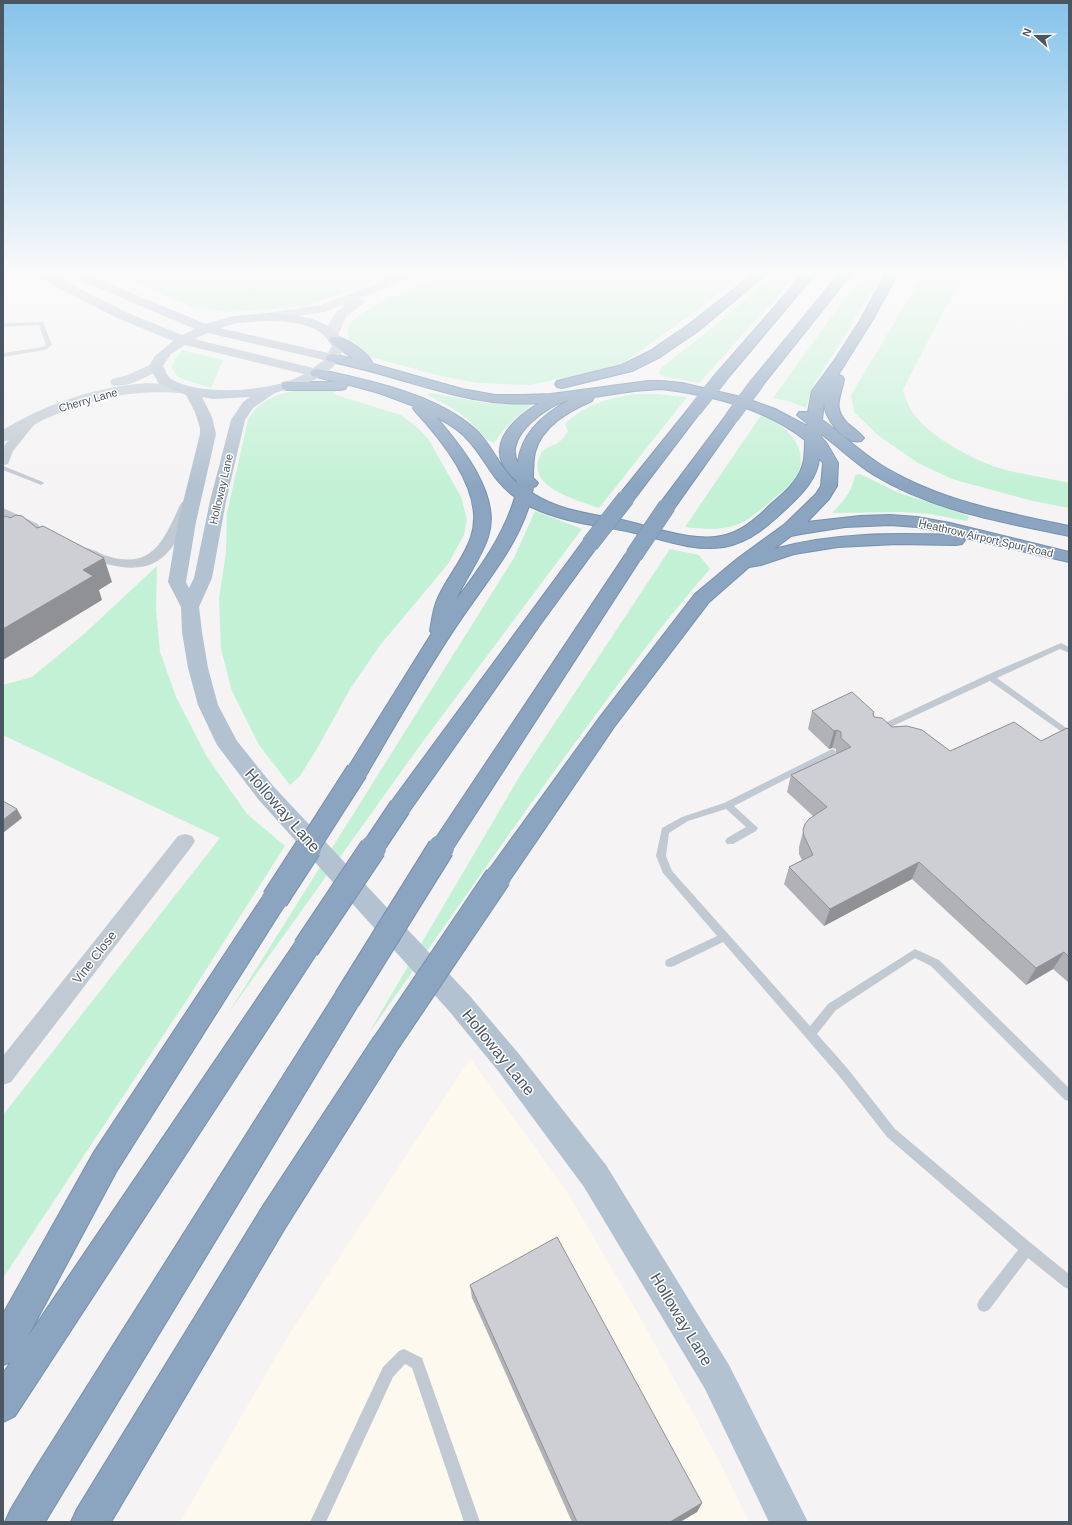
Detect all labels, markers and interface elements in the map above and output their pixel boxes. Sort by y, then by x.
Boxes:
north arrow [1016,16,1056,56]
text: N [1020,27,1034,38]
street label: Cherry Lane [57,386,119,414]
street label: Holloway Lane [207,452,235,526]
street label: Heathrow Airport Spur Road [918,517,1054,559]
street label: Holloway Lane [242,765,324,856]
street label: Vine Close [69,928,120,987]
street label: Holloway Lane [459,1006,538,1099]
street label: Holloway Lane [647,1270,716,1369]

